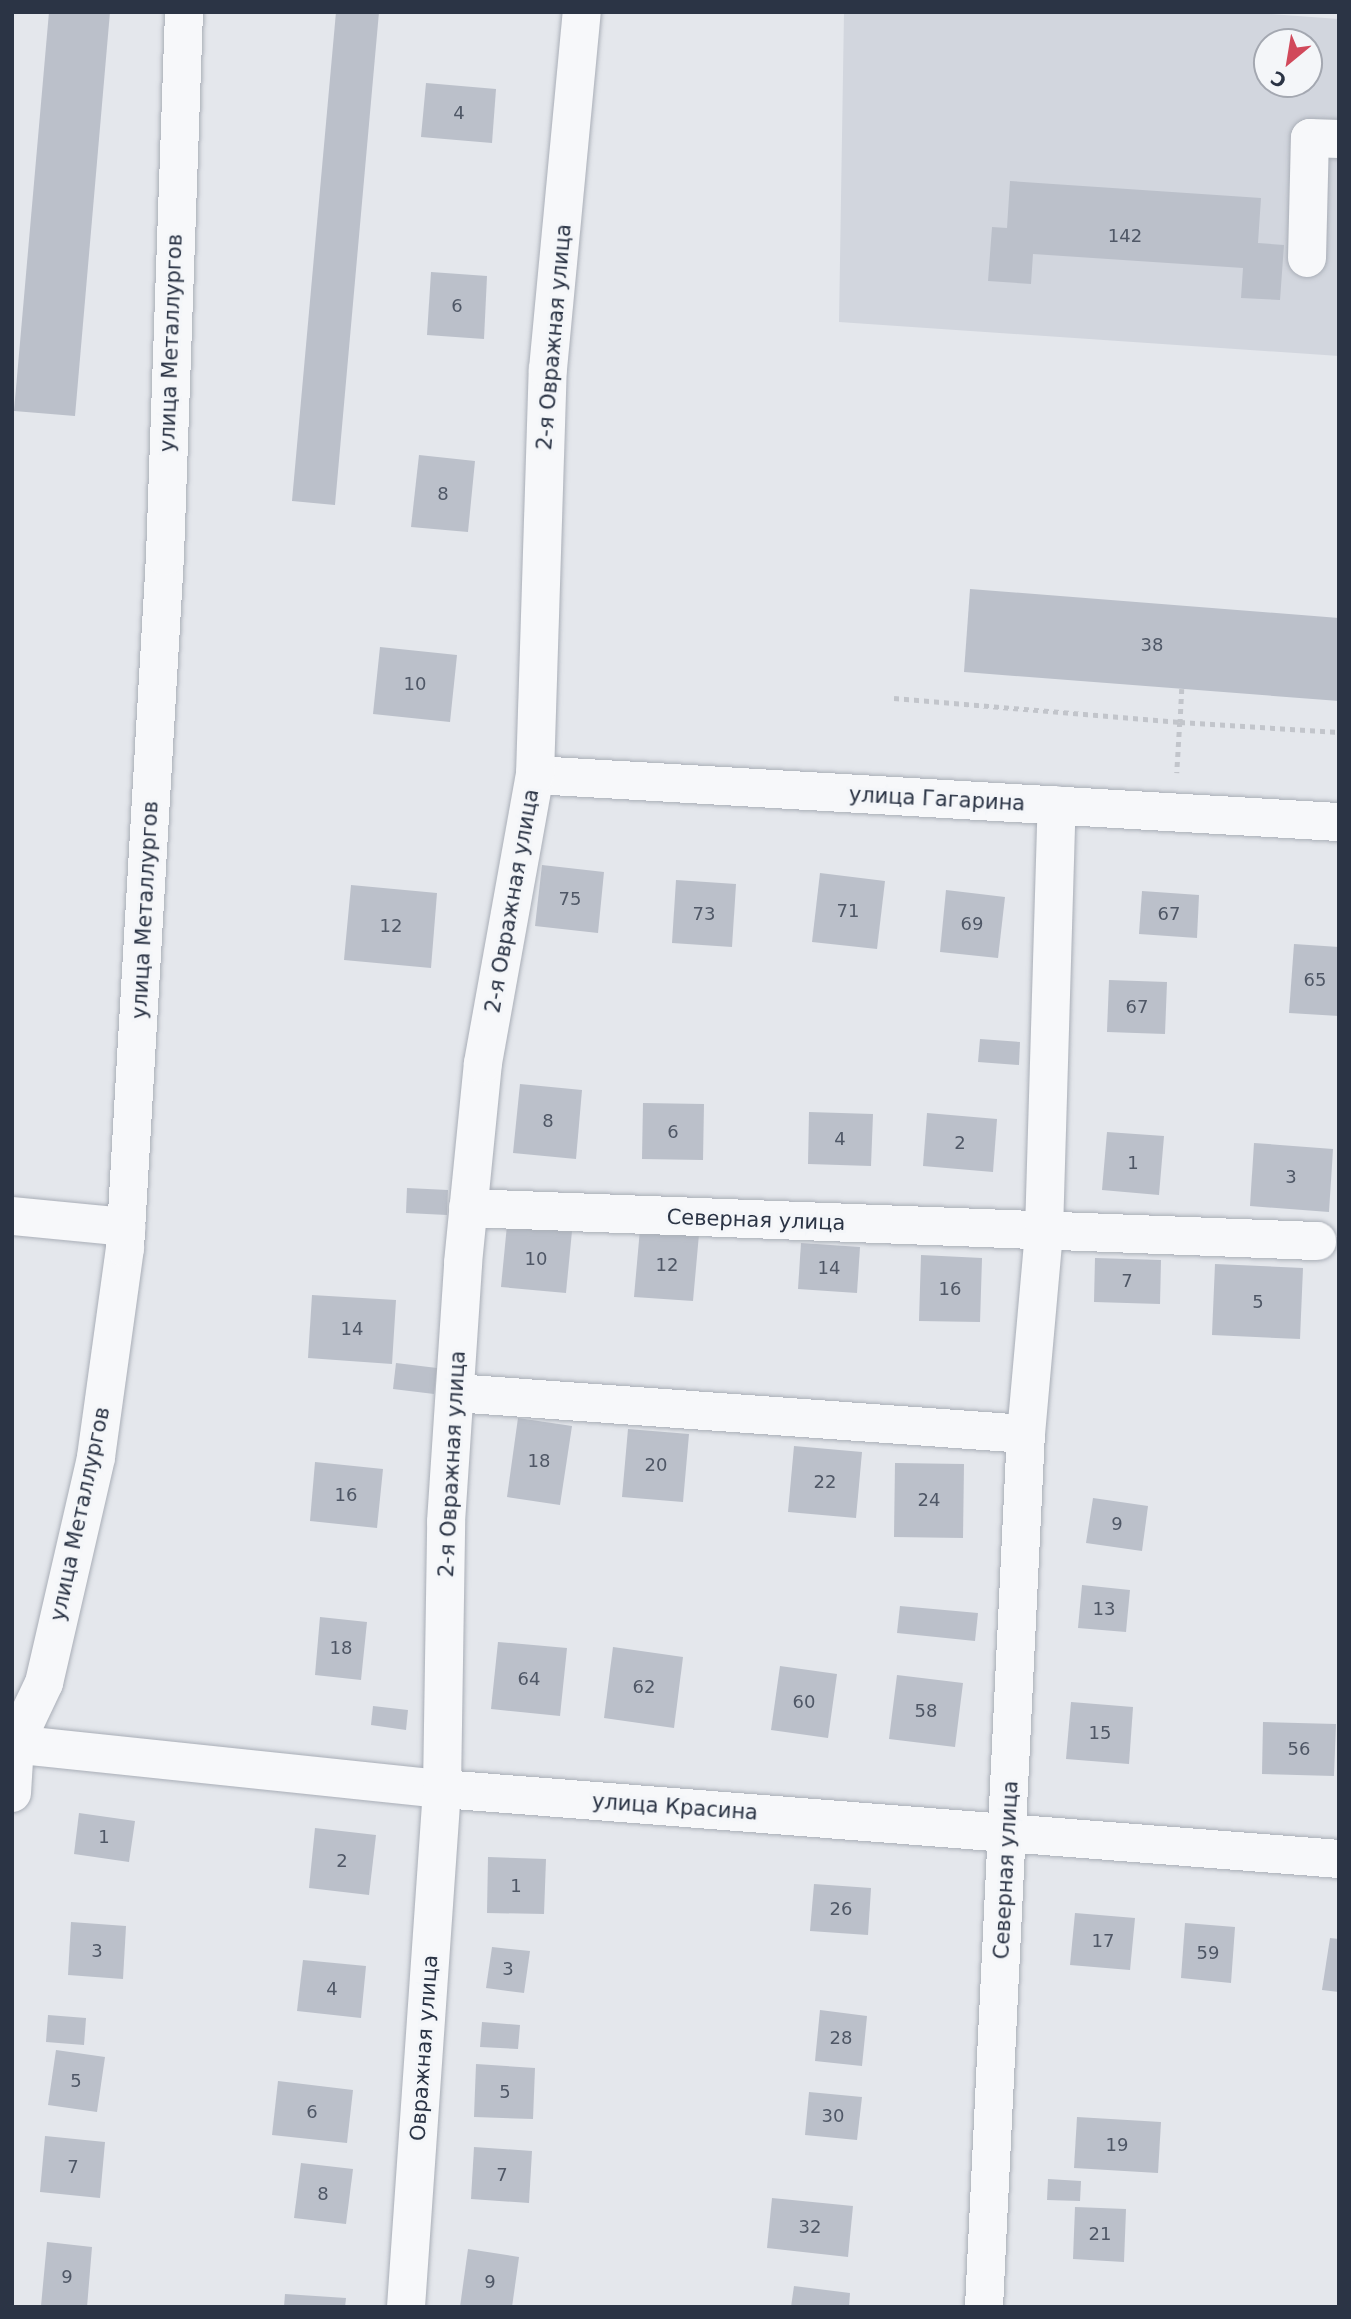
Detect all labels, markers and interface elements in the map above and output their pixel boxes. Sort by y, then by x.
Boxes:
north arrow [1253,28,1323,98]
text: С [1267,66,1290,92]
house number: 4 [453,102,465,124]
street label: 2-я Овражная улица [532,223,576,451]
house number: 142 [1108,225,1142,247]
street label: улица Металлургов [155,233,187,453]
house number: 6 [451,295,463,317]
house number: 8 [437,483,449,505]
house number: 38 [1141,634,1163,656]
house number: 10 [404,673,426,695]
street label: улица Гагарина [848,782,1026,816]
street label: 2-я Овражная улица [480,787,544,1015]
street label: улица Металлургов [127,800,163,1020]
house number: 75 [559,888,581,910]
house number: 71 [837,900,859,922]
house number: 73 [693,903,715,925]
house number: 67 [1158,903,1180,925]
house number: 69 [961,913,983,935]
house number: 12 [380,915,402,937]
house number: 65 [1304,969,1326,991]
house number: 67 [1126,996,1148,1018]
house number: 8 [542,1110,554,1132]
house number: 6 [667,1121,679,1143]
house number: 4 [834,1128,846,1150]
house number: 2 [954,1132,966,1154]
house number: 1 [1127,1152,1139,1174]
house number: 3 [1285,1166,1297,1188]
street label: Северная улица [666,1204,846,1236]
house number: 10 [525,1248,547,1270]
house number: 12 [656,1254,678,1276]
house number: 14 [818,1257,840,1279]
house number: 7 [1121,1270,1133,1292]
house number: 16 [939,1278,961,1300]
house number: 5 [1252,1291,1264,1313]
house number: 14 [341,1318,363,1340]
street label: 2-я Овражная улица [433,1350,471,1578]
street label: улица Металлургов [45,1405,115,1623]
house number: 18 [528,1450,550,1472]
house number: 20 [645,1454,667,1476]
house number: 22 [814,1471,836,1493]
house number: 16 [335,1484,357,1506]
house number: 24 [918,1489,940,1511]
house number: 9 [1111,1513,1123,1535]
house number: 13 [1093,1598,1115,1620]
house number: 18 [330,1637,352,1659]
house number: 64 [518,1668,540,1690]
house number: 62 [633,1676,655,1698]
house number: 60 [793,1691,815,1713]
house number: 58 [915,1700,937,1722]
house number: 15 [1089,1722,1111,1744]
house number: 56 [1288,1738,1310,1760]
street label: Северная улица [989,1780,1023,1960]
street label: улица Красина [591,1789,759,1825]
house number: 1 [98,1826,110,1848]
house number: 2 [336,1850,348,1872]
house number: 1 [510,1875,522,1897]
house number: 26 [830,1898,852,1920]
house number: 17 [1092,1930,1114,1952]
house number: 3 [91,1940,103,1962]
house number: 59 [1197,1942,1219,1964]
street label: Овражная улица [405,1954,443,2142]
house number: 3 [502,1958,514,1980]
house number: 4 [326,1978,338,2000]
house number: 28 [830,2027,852,2049]
house number: 5 [70,2070,82,2092]
house number: 5 [499,2081,511,2103]
house number: 6 [306,2101,318,2123]
house number: 30 [822,2105,844,2127]
house number: 19 [1106,2134,1128,2156]
house number: 7 [67,2156,79,2178]
house number: 7 [496,2164,508,2186]
house number: 8 [317,2183,329,2205]
house number: 32 [799,2216,821,2238]
house number: 21 [1089,2223,1111,2245]
house number: 9 [61,2266,73,2288]
house number: 9 [484,2271,496,2293]

